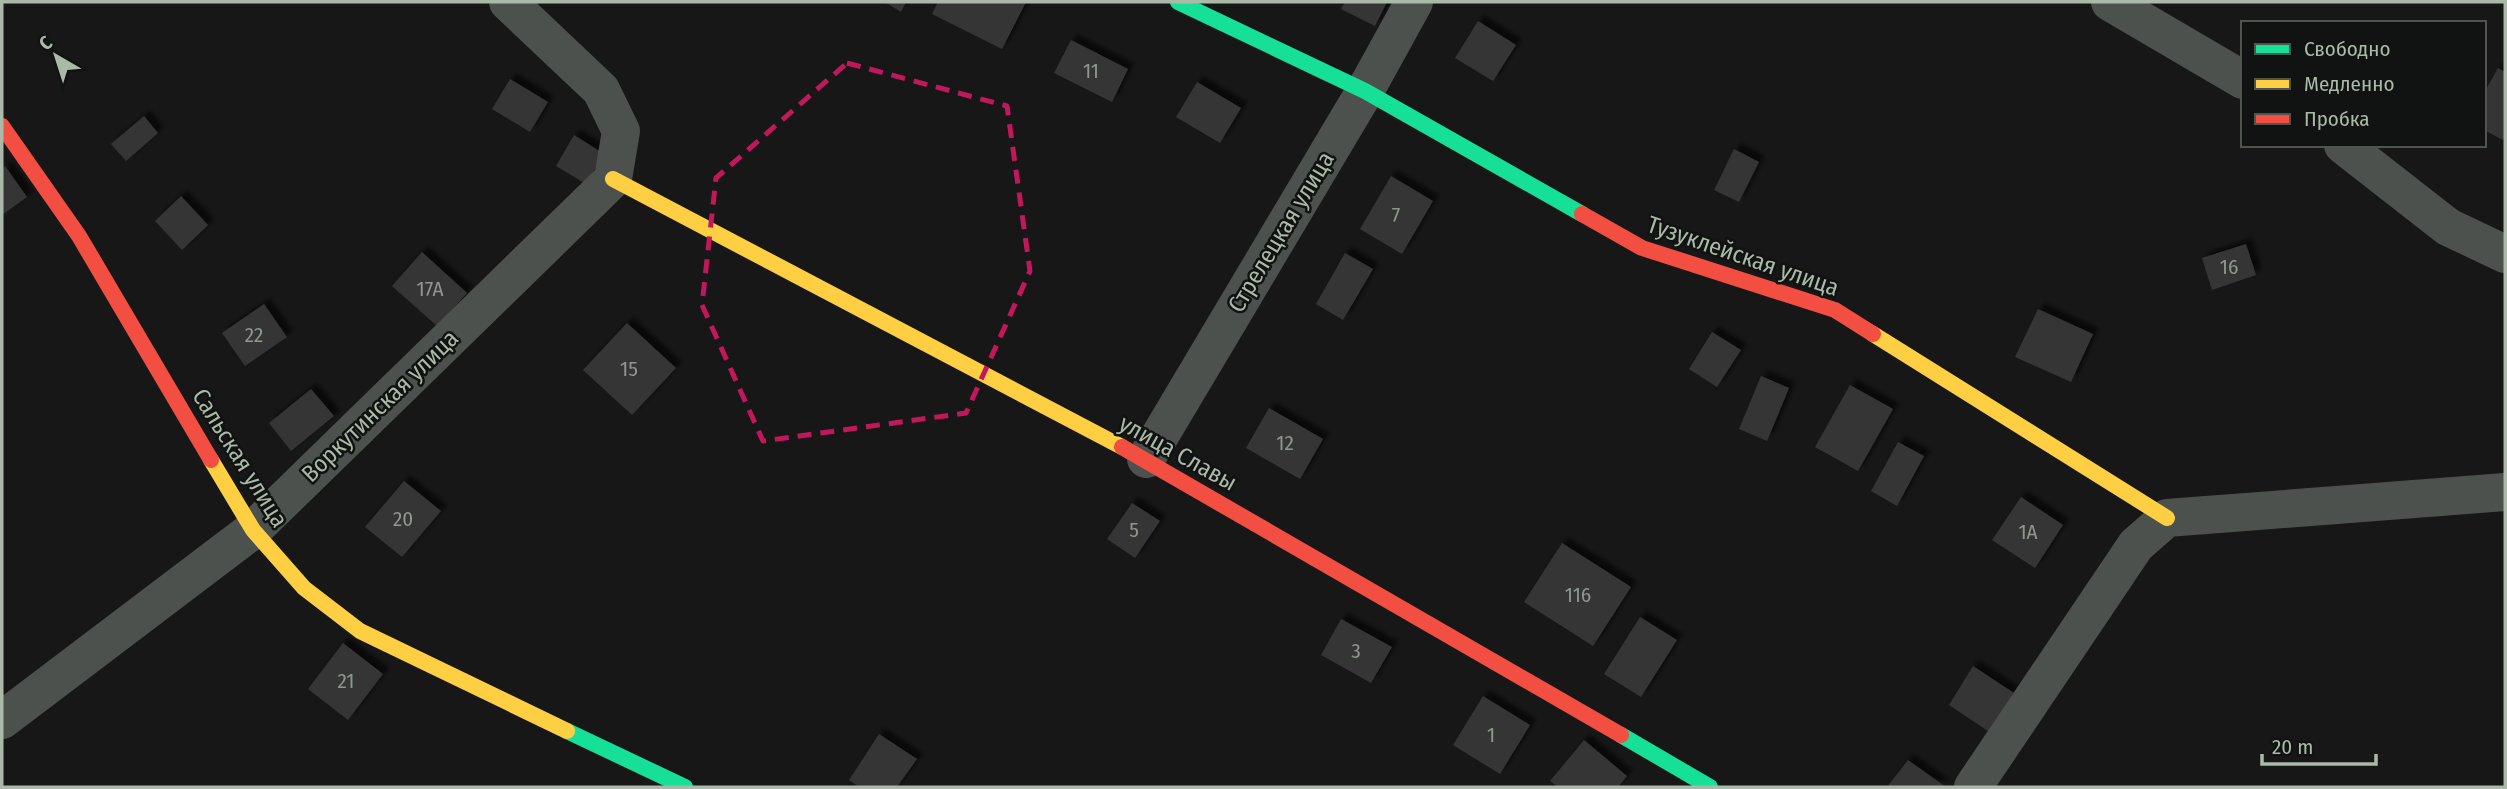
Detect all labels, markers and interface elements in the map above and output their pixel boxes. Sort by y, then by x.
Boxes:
north arrow [21,21,91,91]
legend [2241,21,2486,147]
text: С [35,31,57,55]
text: Свободно [2304,36,2390,62]
house number: 11 [1083,58,1099,84]
text: Медленно [2304,71,2394,97]
text: Пробка [2304,106,2370,132]
street label: Стрелецкая улица [1222,147,1340,317]
house number: 7 [1392,202,1400,228]
street label: Тузуклейская улица [1644,210,1842,302]
house number: 16 [2220,254,2238,280]
house number: 17А [416,276,444,302]
house number: 22 [245,322,263,348]
street label: Воркутинская улица [296,324,464,488]
house number: 15 [620,356,638,382]
street label: Сальская улица [186,384,294,532]
street label: улица Славы [1114,409,1242,497]
house number: 12 [1276,430,1294,456]
house number: 20 [393,506,413,532]
house number: 5 [1129,517,1139,543]
house number: 1А [2018,519,2038,545]
house number: 116 [1565,582,1591,608]
house number: 3 [1351,638,1361,664]
house number: 21 [338,668,355,694]
house number: 1 [1487,722,1495,748]
scale bar [2262,722,2376,766]
text: 20 m [2272,734,2313,760]

